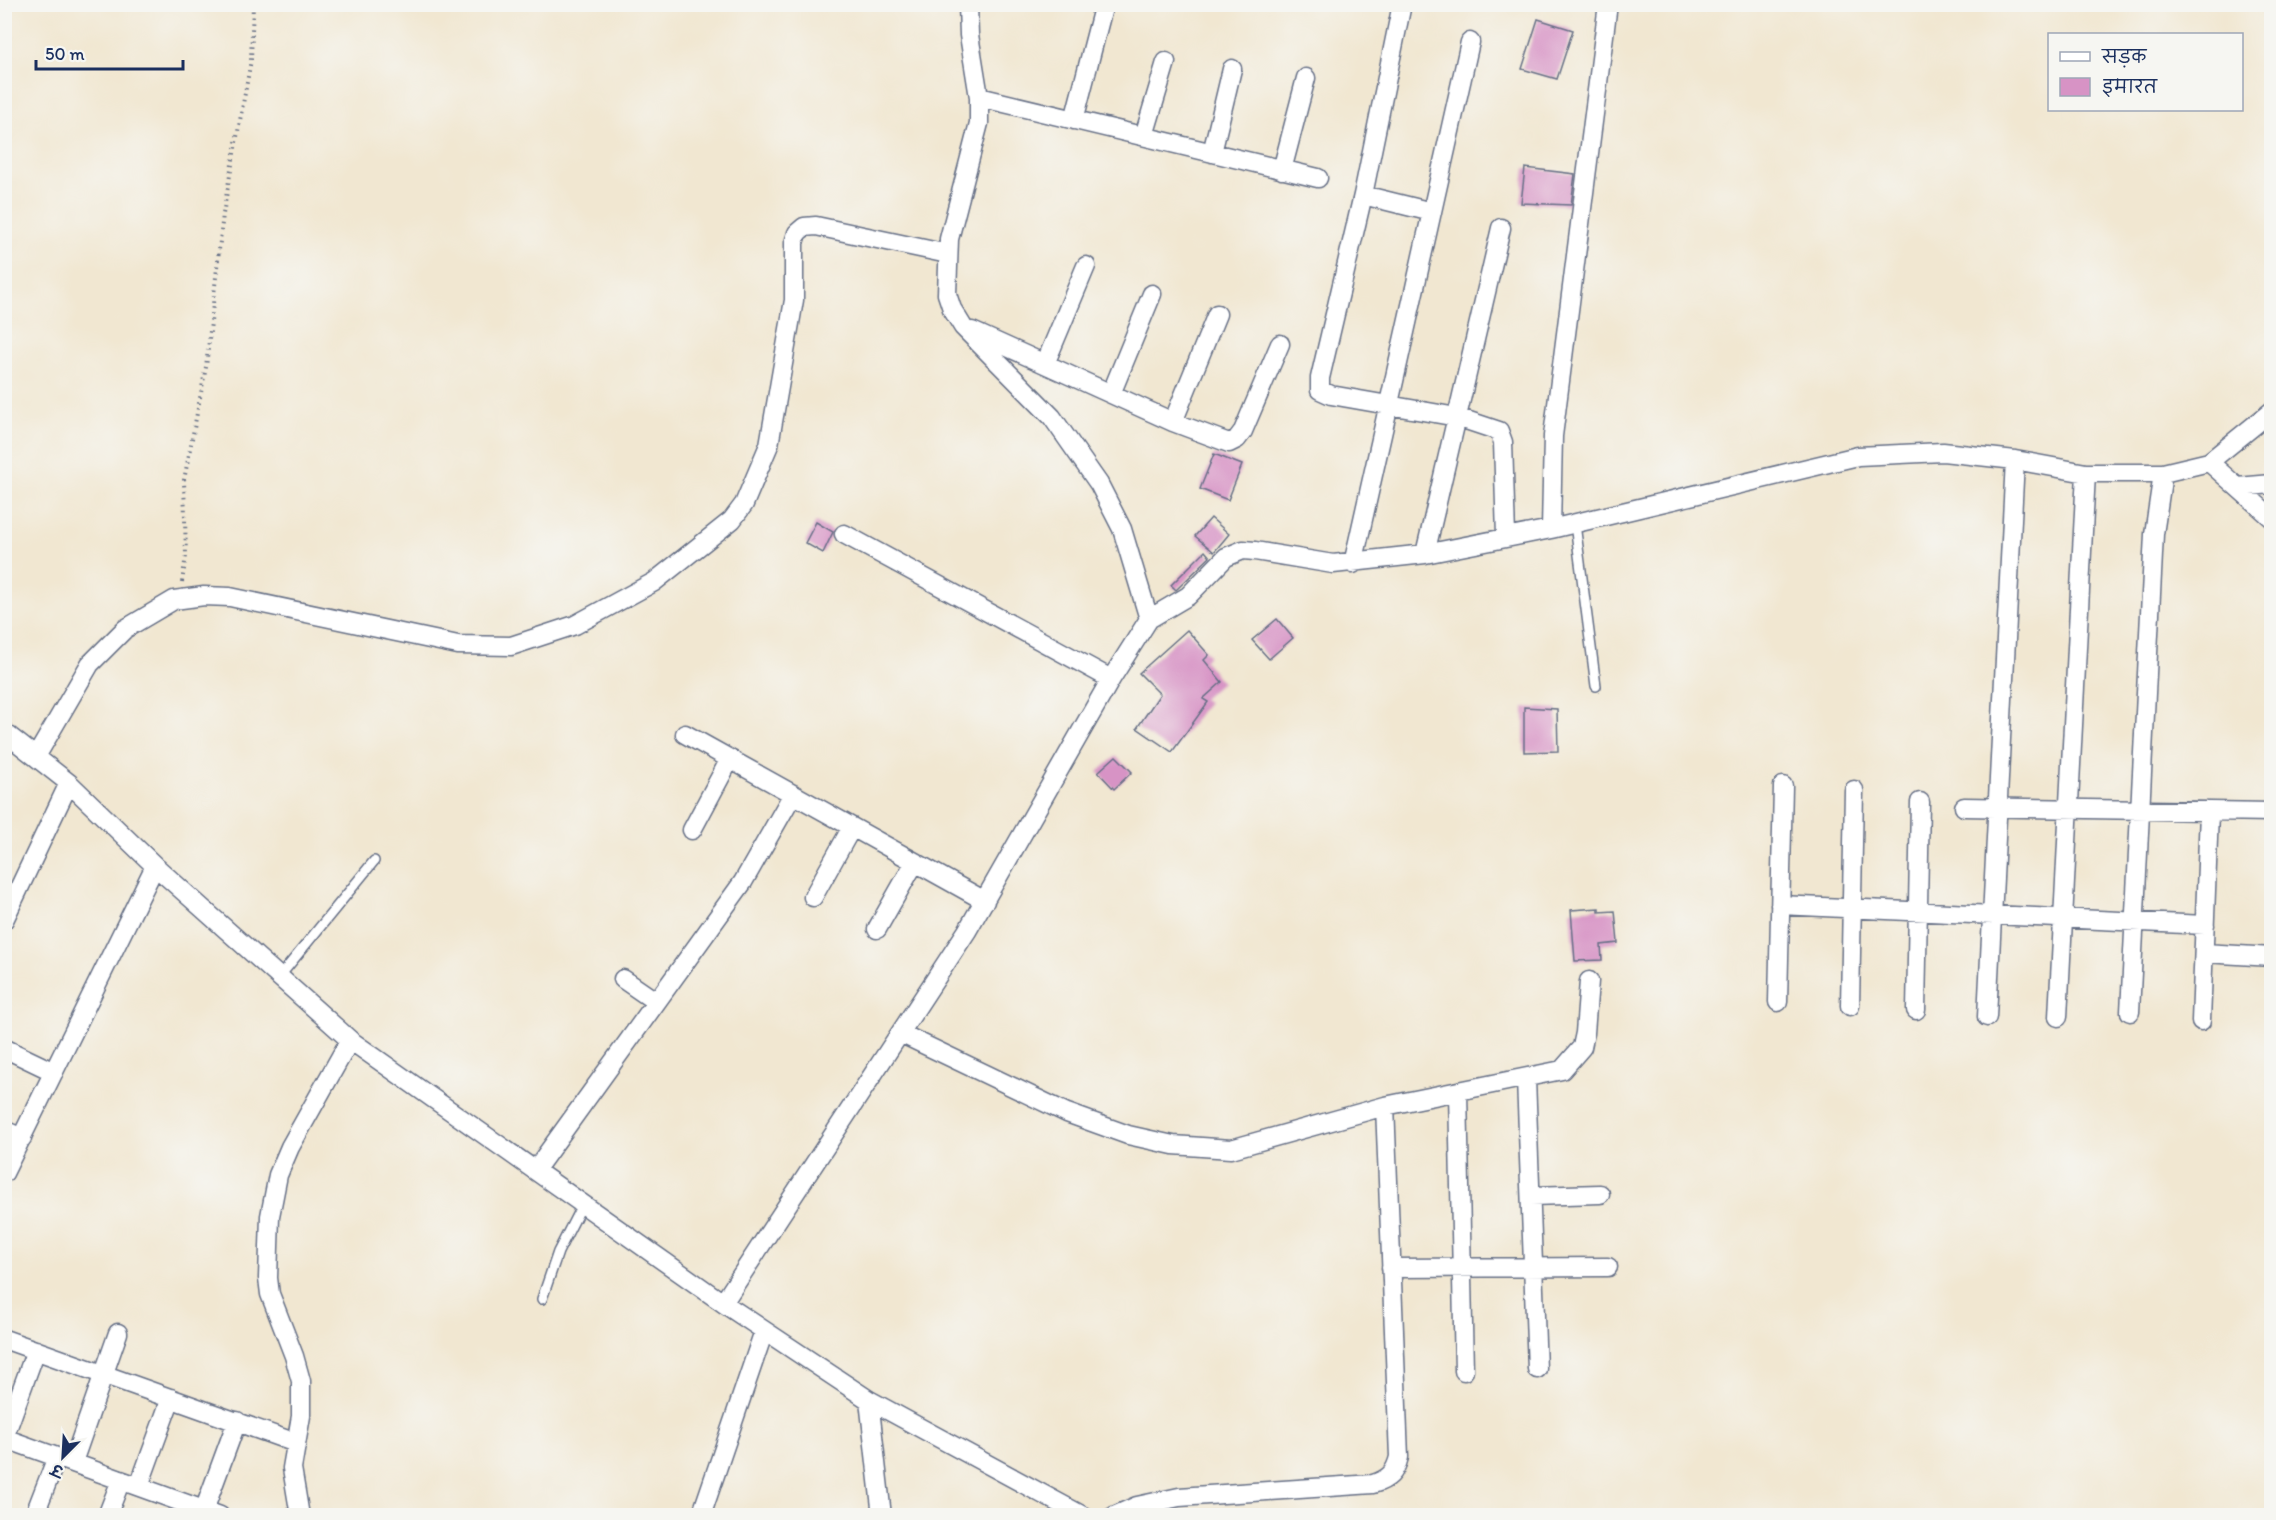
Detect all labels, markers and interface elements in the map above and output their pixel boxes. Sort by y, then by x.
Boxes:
scale bar [36,33,183,71]
legend [2048,33,2243,111]
text: 50 m [45,43,85,65]
text: सड़क [2101,46,2147,68]
text: इमारत [2102,76,2158,98]
north arrow [33,1427,93,1487]
text: उ [47,1459,68,1482]

